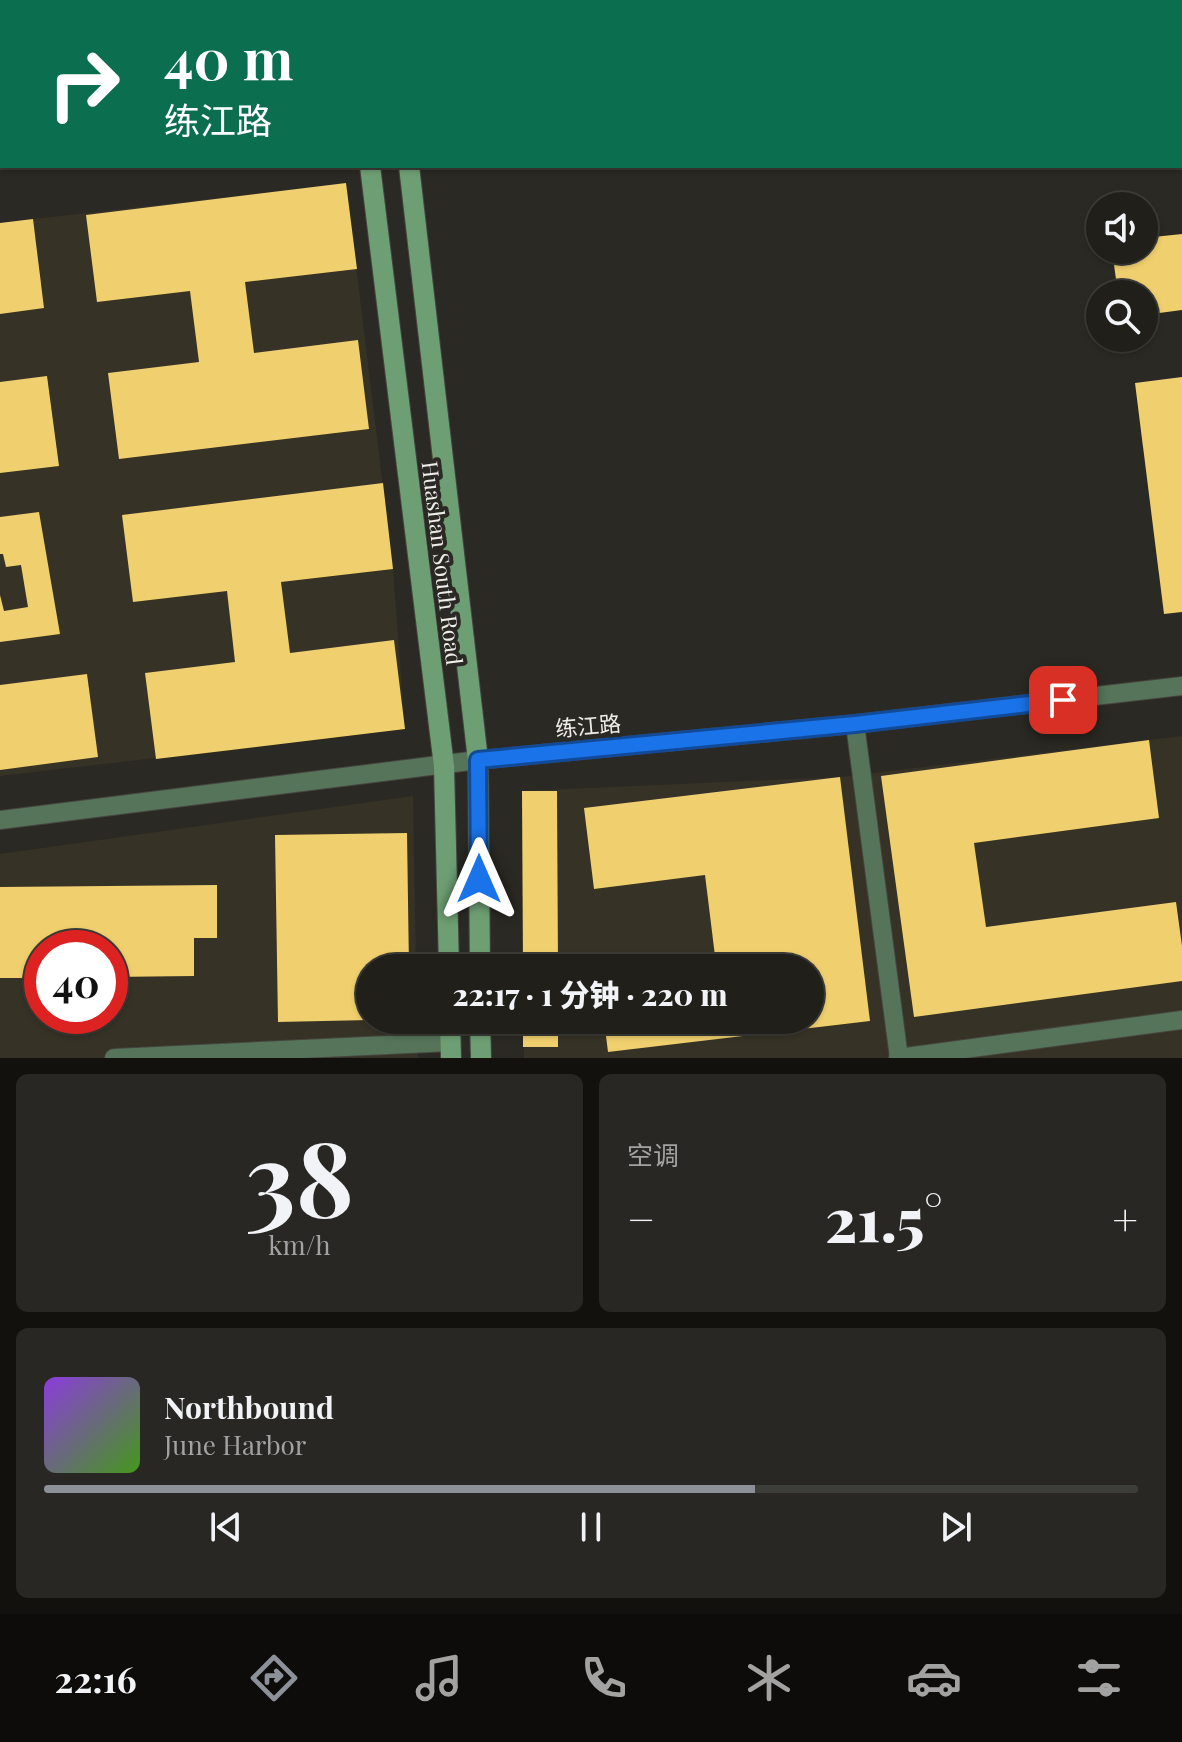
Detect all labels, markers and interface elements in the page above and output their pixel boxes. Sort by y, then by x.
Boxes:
text: 40 m [164,20,293,95]
icon: right [32,32,136,136]
text: 练江路 [164,95,272,143]
map controls [1086,192,1158,352]
button: sound [1086,192,1158,264]
button: search [1086,280,1158,352]
street label: Huashan South Road [416,459,470,667]
pin [1029,666,1097,734]
icon: arrive [1041,678,1085,722]
street label: 练江路 [554,707,622,743]
position arrow [437,837,521,921]
speed limit sign: 40 [24,930,128,1034]
text: 22:17 · 1 分钟 · 220 m [452,974,728,1014]
text: 38 [245,1105,354,1244]
text: 空调 [627,1137,679,1172]
text: 21.5° [825,1177,943,1257]
text: − [627,1188,655,1247]
text: + [1112,1188,1138,1247]
text: km/h [268,1227,331,1262]
text: Northbound [164,1387,334,1427]
text: June Harbor [164,1427,306,1462]
icon: previous [204,1505,248,1549]
icon: pause [569,1505,613,1549]
icon: next [934,1505,978,1549]
icon: directions [246,1650,302,1706]
icon: music [411,1650,467,1706]
icon: phone [576,1650,632,1706]
icon: climate [741,1650,797,1706]
icon: car [906,1650,962,1706]
icon: filters [1071,1650,1127,1706]
text: 22:16 [55,1654,137,1702]

